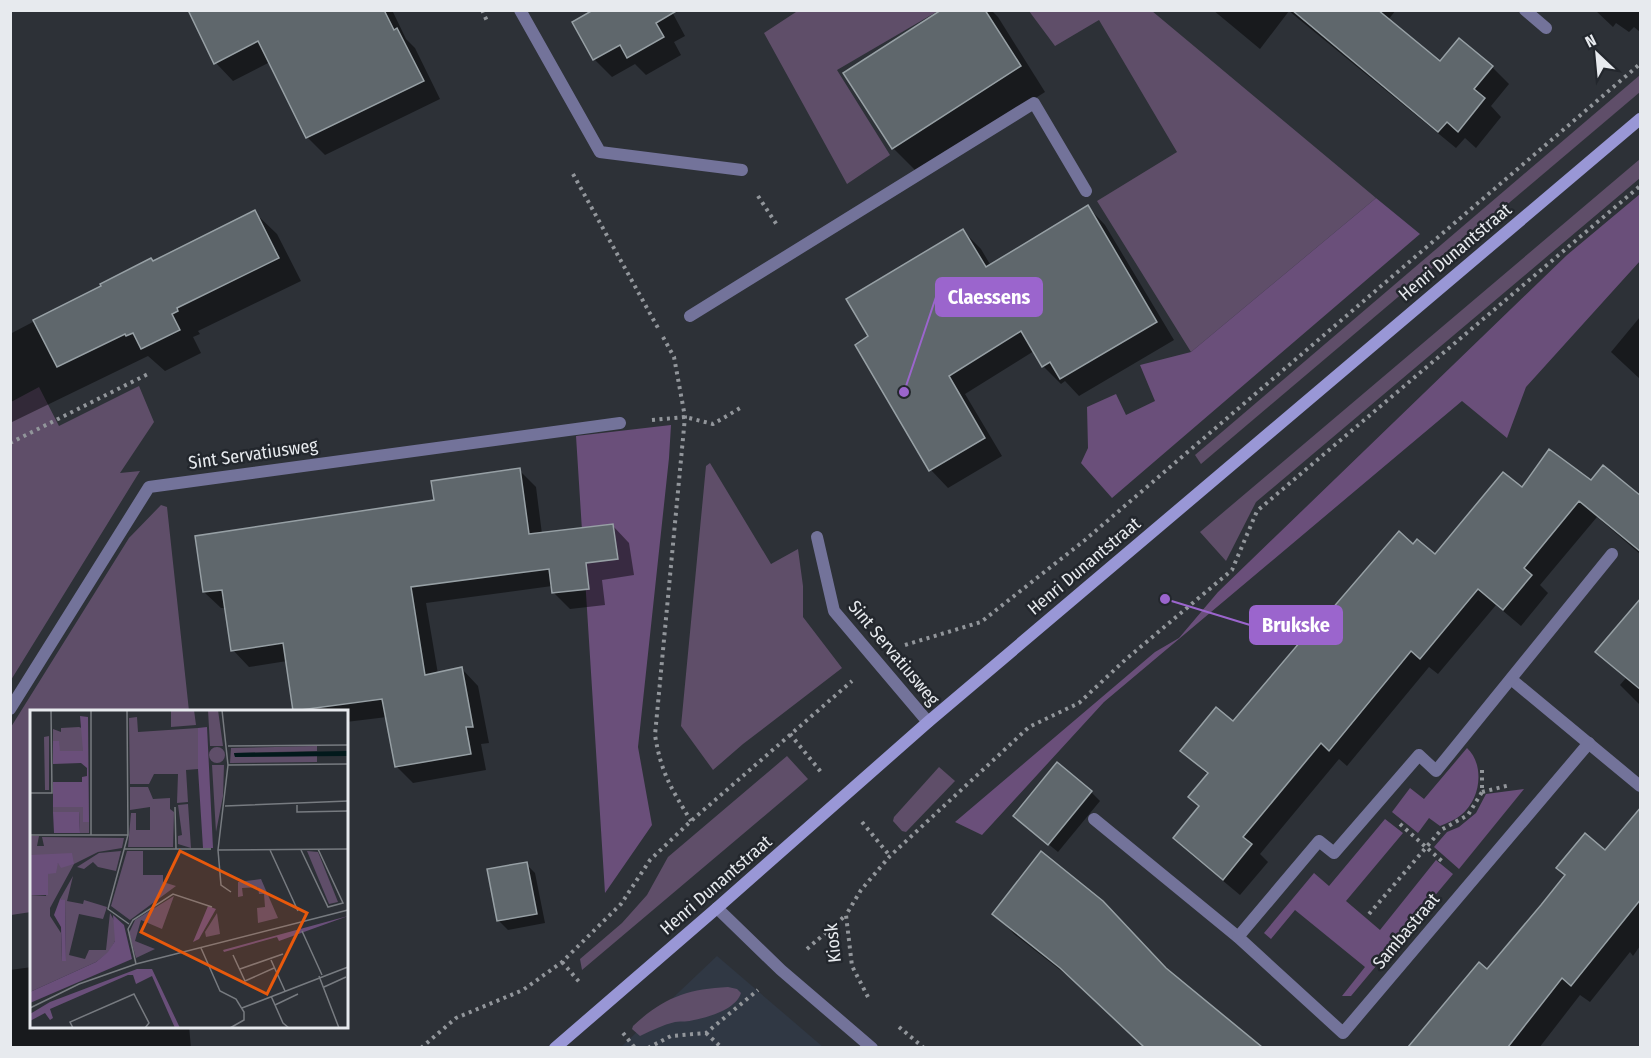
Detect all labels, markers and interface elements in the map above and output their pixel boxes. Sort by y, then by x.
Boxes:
north arrow [1567,24,1627,84]
text: N [1582,30,1599,52]
street label: Henri Dunantstraat [1394,198,1516,306]
callout: Claessens [936,278,1042,316]
text: Claessens [948,285,1030,309]
street label: Sint Servatiusweg [187,434,320,474]
street label: Henri Dunantstraat [1023,512,1145,620]
street label: Sint Servatiusweg [844,596,945,710]
callout: Brukske [1250,606,1342,644]
text: Brukske [1262,613,1330,637]
inset map [30,710,348,1028]
street label: Henri Dunantstraat [656,831,776,939]
street label: Sambastraat [1368,888,1444,973]
street label: Kiosk [820,922,846,964]

